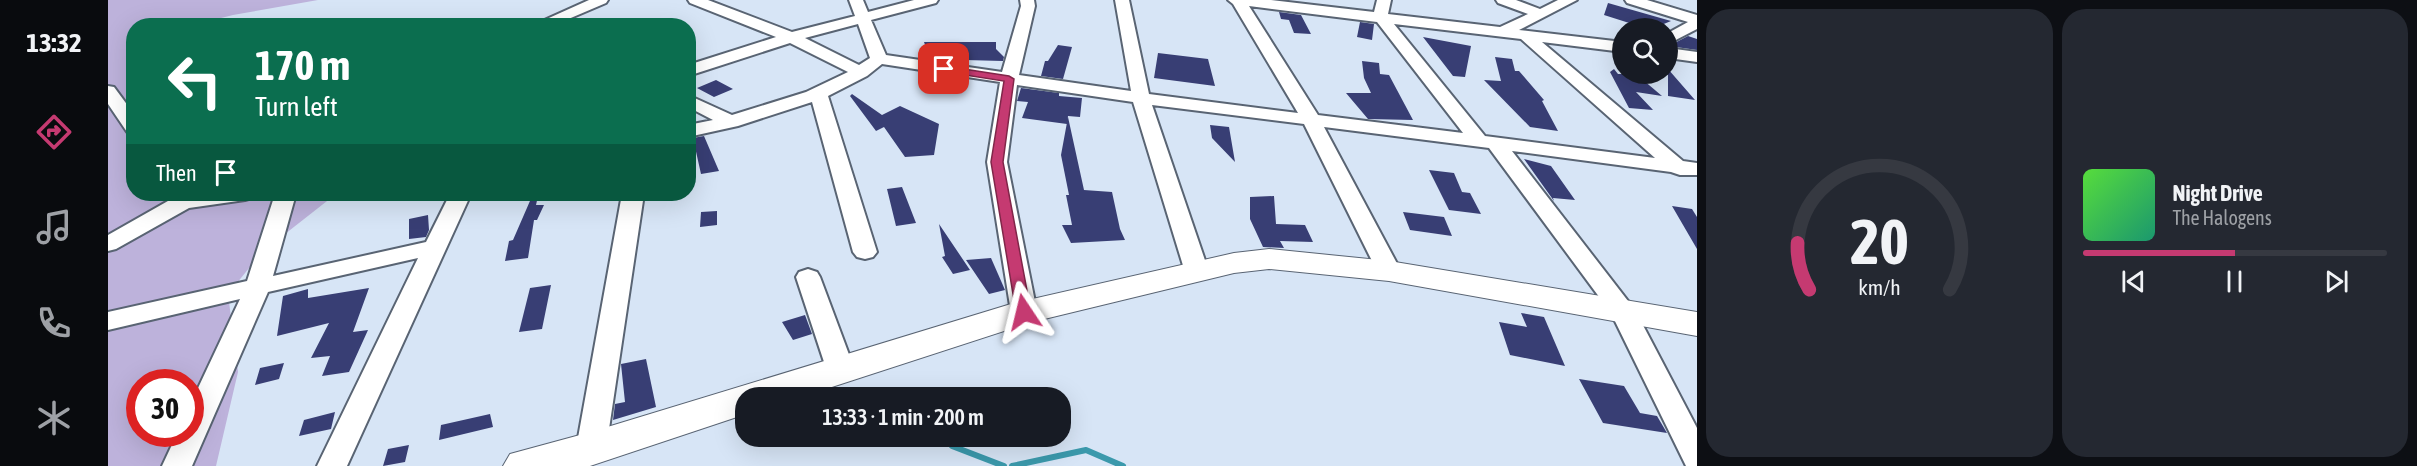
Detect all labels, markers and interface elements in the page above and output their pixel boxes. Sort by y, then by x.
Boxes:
map controls [1612,18,1678,84]
button: search [1612,18,1678,84]
text: 13:32 [26,27,82,58]
text: 170 m [255,41,350,89]
icon: left [156,42,234,120]
pin [918,43,969,94]
icon: arrive [927,52,960,85]
text: Turn left [255,91,338,122]
icon: directions [33,111,75,153]
icon: arrive [209,156,242,189]
text: Then [156,160,197,186]
text: Night Drive [2173,180,2263,206]
icon: music [33,206,75,248]
text: 20 [1850,206,1909,277]
text: The Halogens [2173,206,2272,229]
icon: previous [2117,265,2150,298]
icon: pause [2218,265,2251,298]
icon: next [2320,265,2353,298]
text: km/h [1858,275,1901,300]
position arrow [992,280,1056,344]
icon: phone [33,302,75,344]
speed limit sign: 30 [126,369,204,447]
icon: climate [33,397,75,439]
text: 13:33 · 1 min · 200 m [822,404,984,430]

